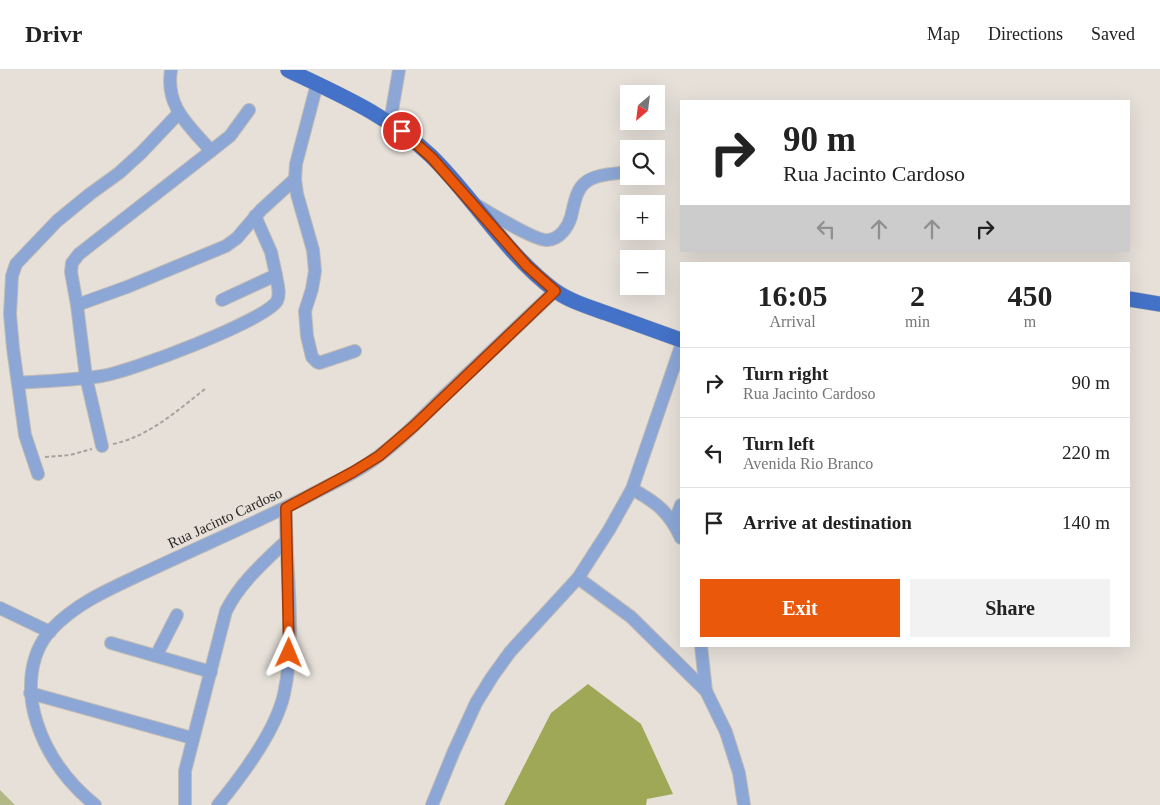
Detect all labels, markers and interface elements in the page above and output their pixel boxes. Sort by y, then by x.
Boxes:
text: Drivr [25,21,82,47]
text: Map [927,24,960,44]
text: Directions [988,24,1063,44]
text: Saved [1091,24,1135,44]
north arrow [620,85,665,130]
map controls [620,85,665,295]
pin [381,110,423,152]
icon: arrive [388,117,416,145]
icon: right [700,120,765,185]
text: 90 m [783,120,856,159]
button: search [620,140,665,185]
text: Rua Jacinto Cardoso [783,161,965,186]
button: + [620,195,665,240]
icon: left [812,215,840,243]
icon: ahead [865,215,893,243]
icon: ahead [918,215,946,243]
icon: right [971,215,999,243]
button: − [620,250,665,295]
text: 16:05 [758,279,828,312]
text: 2 [910,279,925,312]
text: 450 [1007,279,1052,312]
text: Arrival [769,313,816,330]
text: min [905,313,930,330]
text: m [1024,313,1036,330]
text: Turn right [743,363,828,384]
icon: right [700,369,728,397]
text: 90 m [1071,372,1110,393]
text: Rua Jacinto Cardoso [743,385,875,402]
text: Turn left [743,433,815,454]
icon: left [700,439,728,467]
text: 220 m [1062,442,1110,463]
text: Avenida Rio Branco [743,455,873,472]
street label: Rua Jacinto Cardoso [165,485,285,551]
icon: arrive [700,509,728,537]
text: Arrive at destination [743,512,912,533]
text: 140 m [1062,512,1110,533]
button: Exit [700,579,900,637]
button: Share [910,579,1110,637]
position arrow [262,626,314,678]

